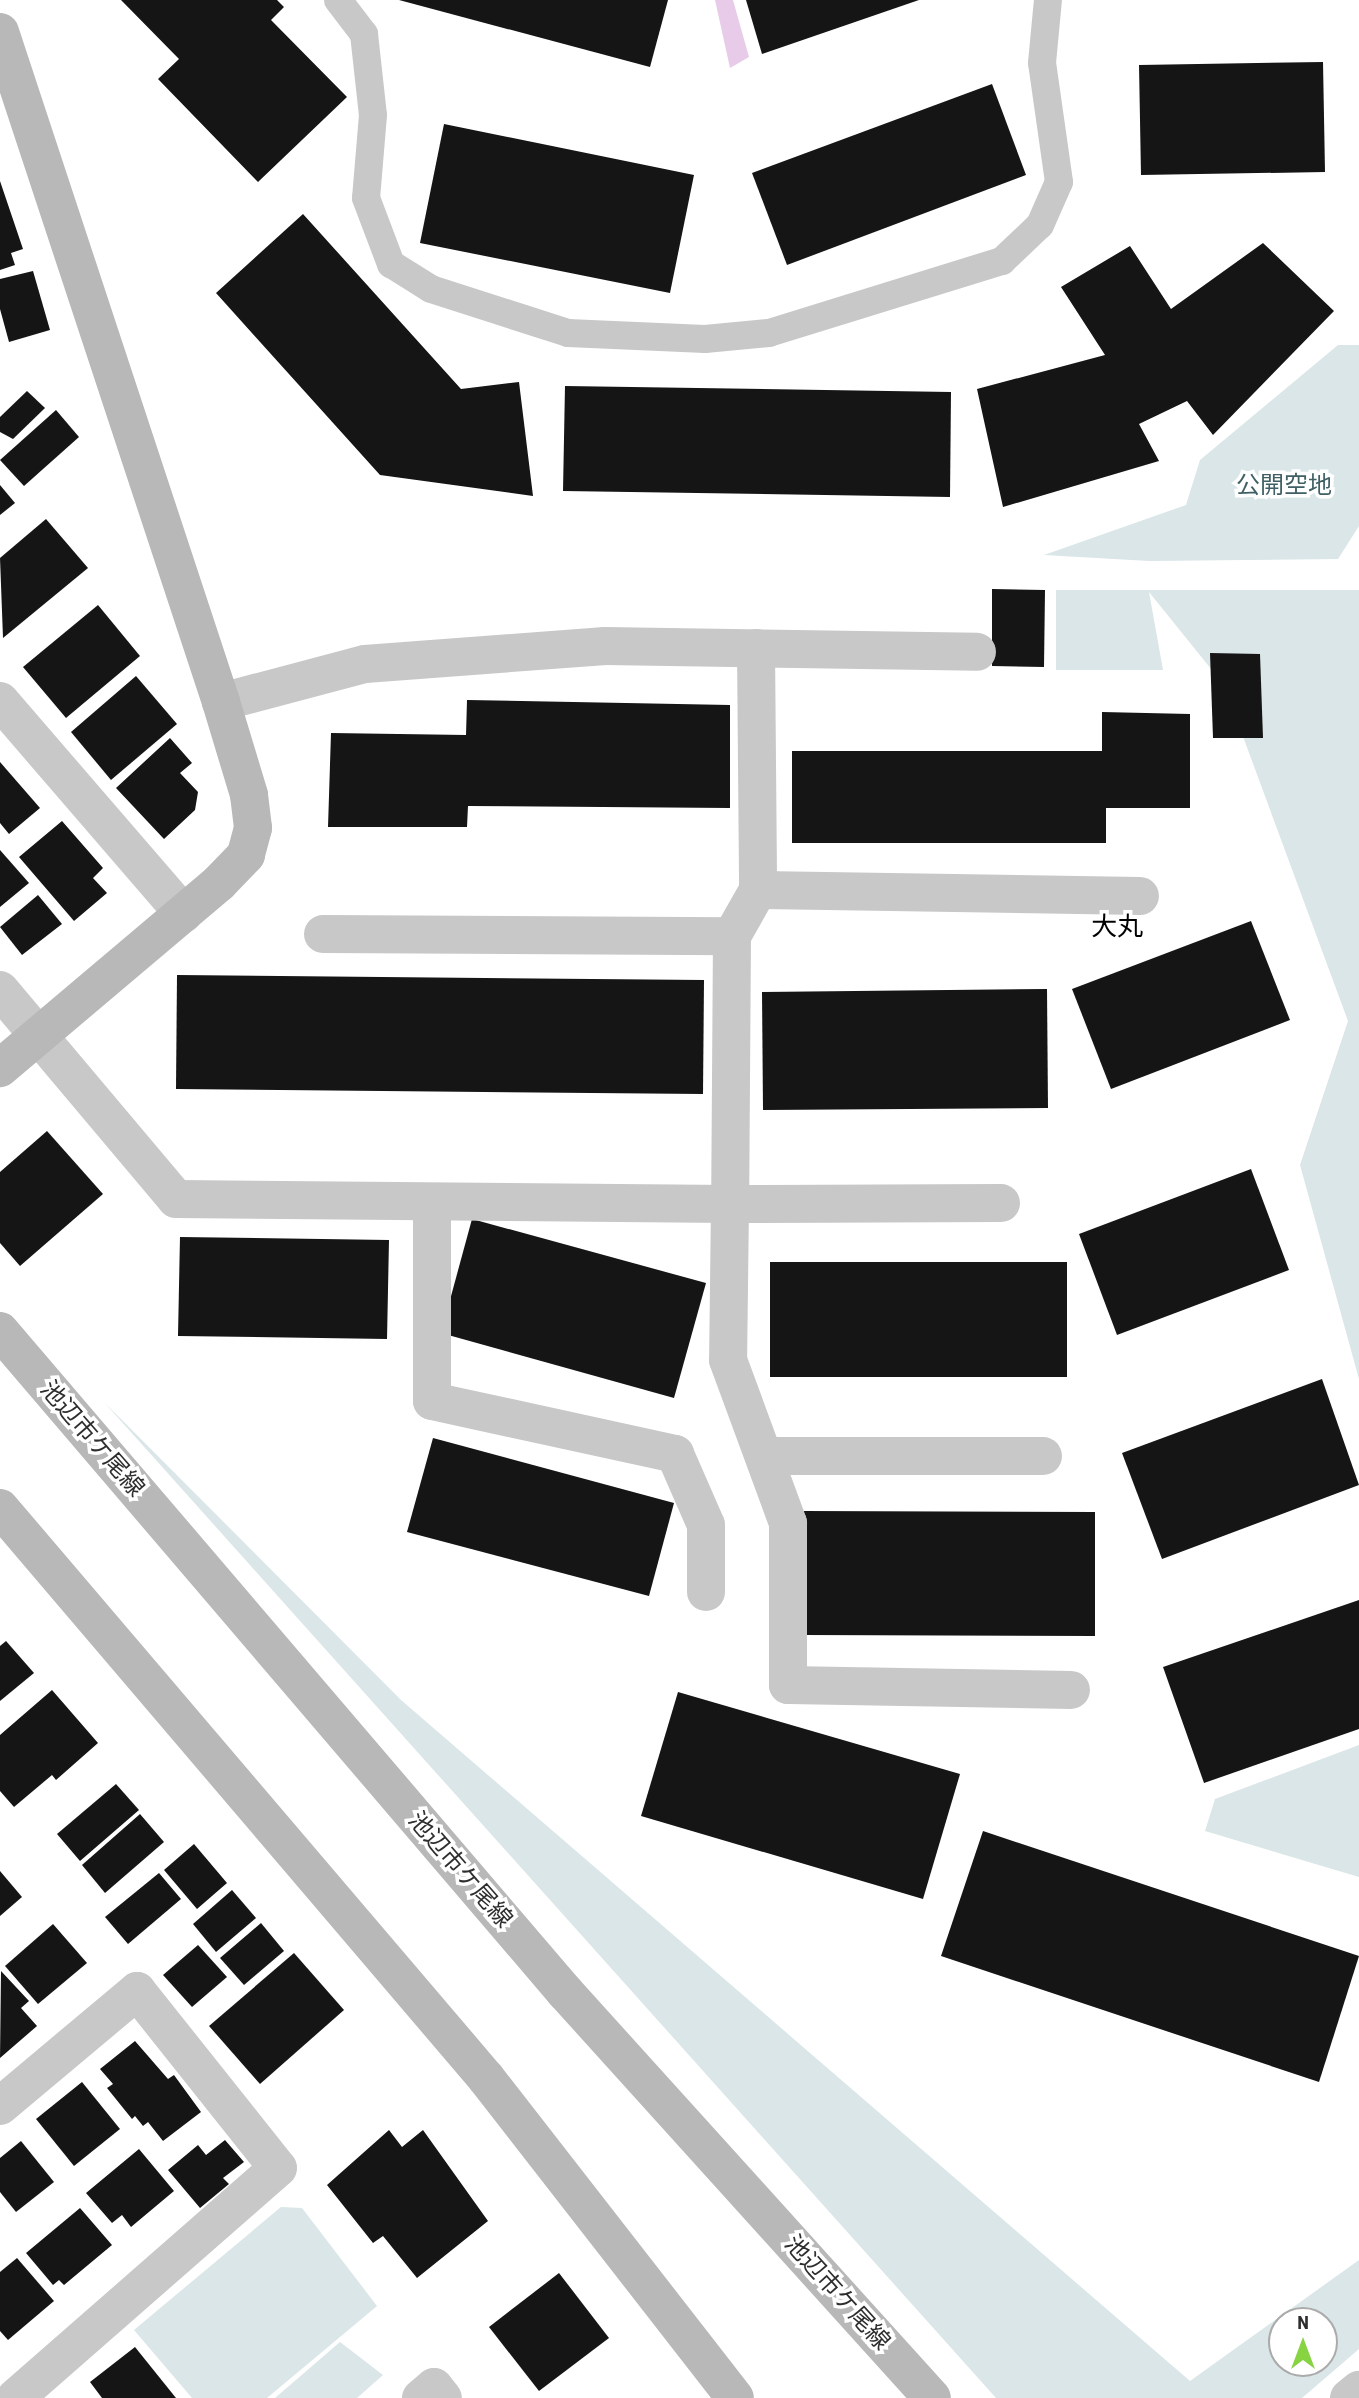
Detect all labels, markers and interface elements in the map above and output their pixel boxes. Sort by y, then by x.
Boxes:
park label: 公開空地 [1236,472,1332,500]
district label: 大丸 [1091,911,1143,943]
street label: 池辺市ケ尾線 [34,1375,150,1503]
street label: 池辺市ケ尾線 [402,1806,518,1934]
street label: 池辺市ケ尾線 [778,2230,896,2356]
north arrow [1268,2307,1338,2377]
text: N [1297,2311,1309,2334]

